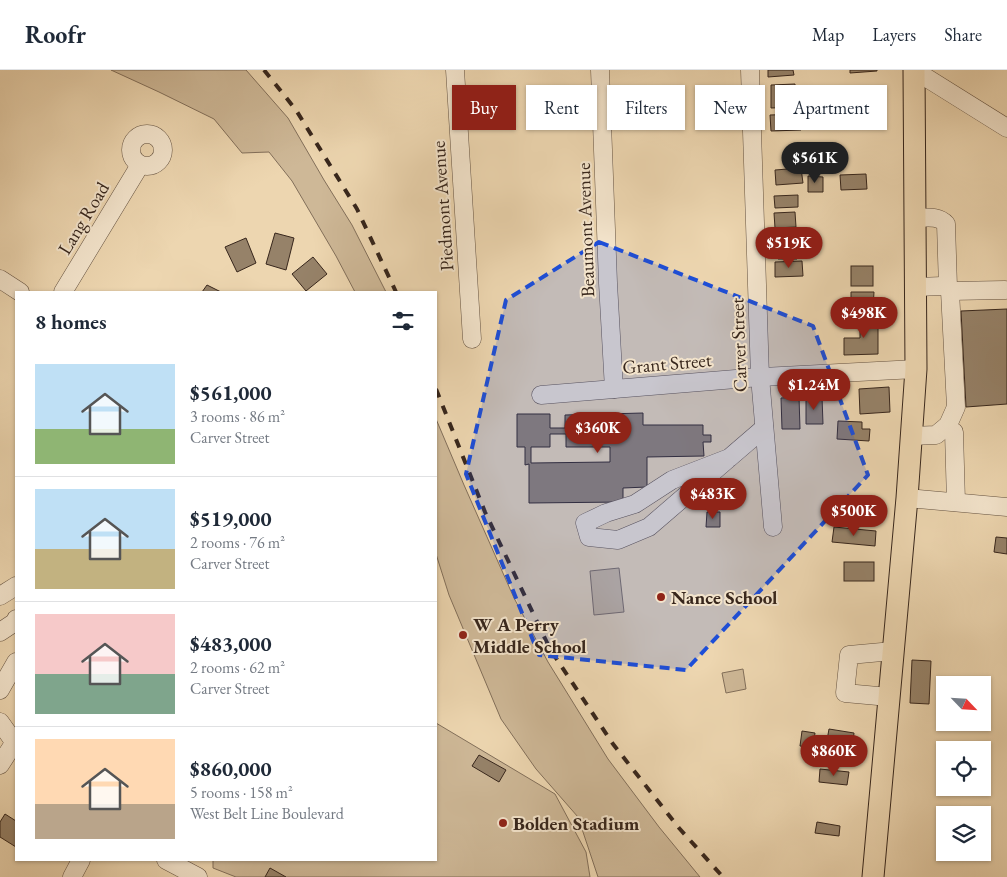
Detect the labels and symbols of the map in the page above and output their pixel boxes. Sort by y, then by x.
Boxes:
street label: Piedmont Avenue [425,140,460,272]
pin: $561K [780,142,850,184]
street label: Beaumont Avenue [571,162,600,298]
street label: Lang Road [52,177,115,259]
pin: $519K [754,226,824,269]
pin: $498K [829,296,899,339]
street label: Carver Street [724,297,753,393]
street label: Grant Street [621,347,713,380]
pin: $1.24M [773,368,855,411]
pin: $360K [563,412,633,454]
pin: $483K [678,478,748,520]
pin: $500K [819,494,889,537]
place label: Nance School [671,585,778,610]
marker: Nance School [655,591,667,603]
place label: W A Perry Middle School [473,612,587,659]
marker: W A Perry Middle School [457,629,469,641]
north arrow [936,676,991,731]
pin: $860K [799,734,869,777]
place label: Bolden Stadium [513,811,640,836]
marker: Bolden Stadium [497,817,509,829]

